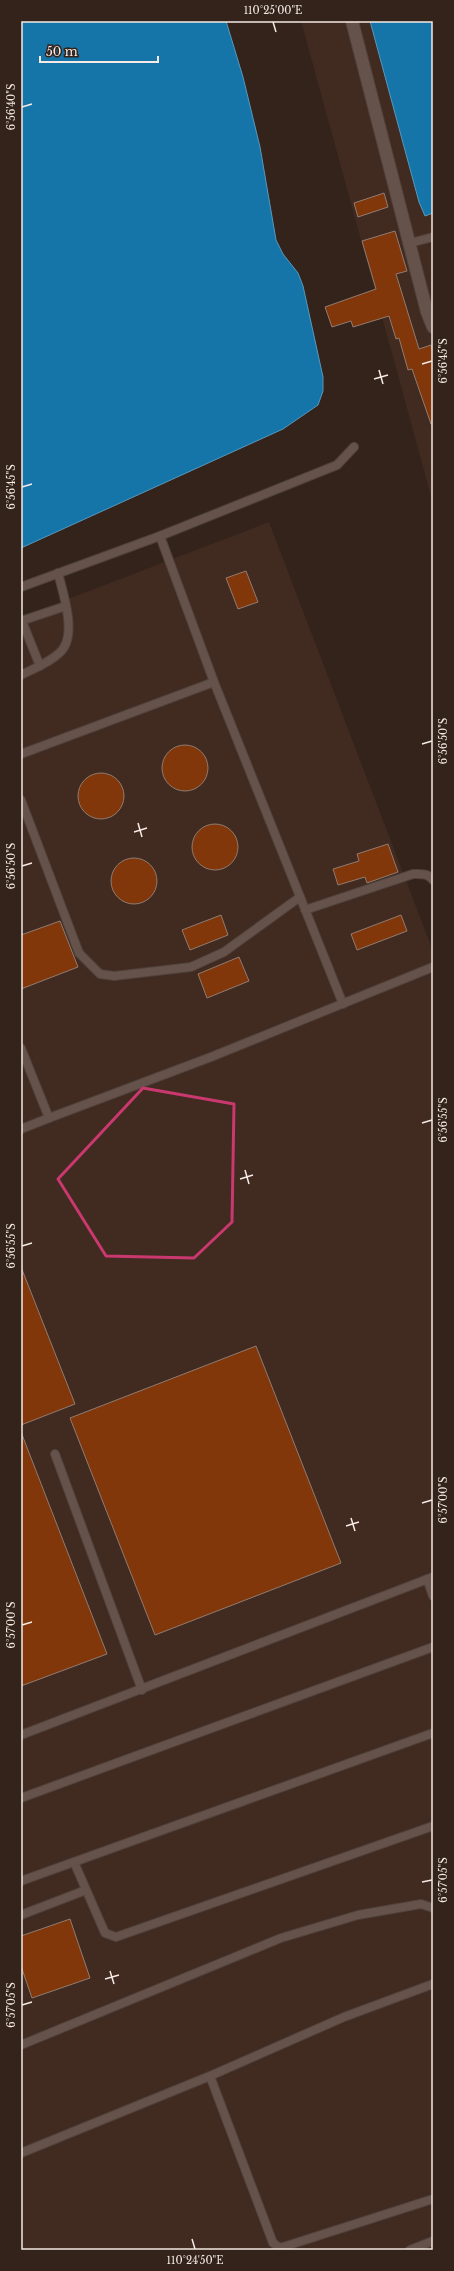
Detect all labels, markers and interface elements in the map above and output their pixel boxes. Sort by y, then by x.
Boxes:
text: 110°25'00"E [244,4,302,17]
scale bar [40,38,158,64]
text: 50 m [46,44,78,59]
text: 6°56'40"S [5,84,18,130]
text: 6°56'45"S [437,338,450,384]
text: 6°56'45"S [5,464,18,510]
text: 6°56'50"S [437,718,450,764]
text: 6°56'50"S [5,843,18,889]
text: 6°56'55"S [437,1097,450,1143]
text: 6°56'55"S [5,1223,18,1269]
text: 6°57'00"S [437,1477,450,1523]
text: 6°57'00"S [5,1602,18,1648]
text: 6°57'05"S [437,1857,450,1903]
text: 6°57'05"S [5,1982,18,2028]
text: 110°24'50"E [166,2254,224,2267]

